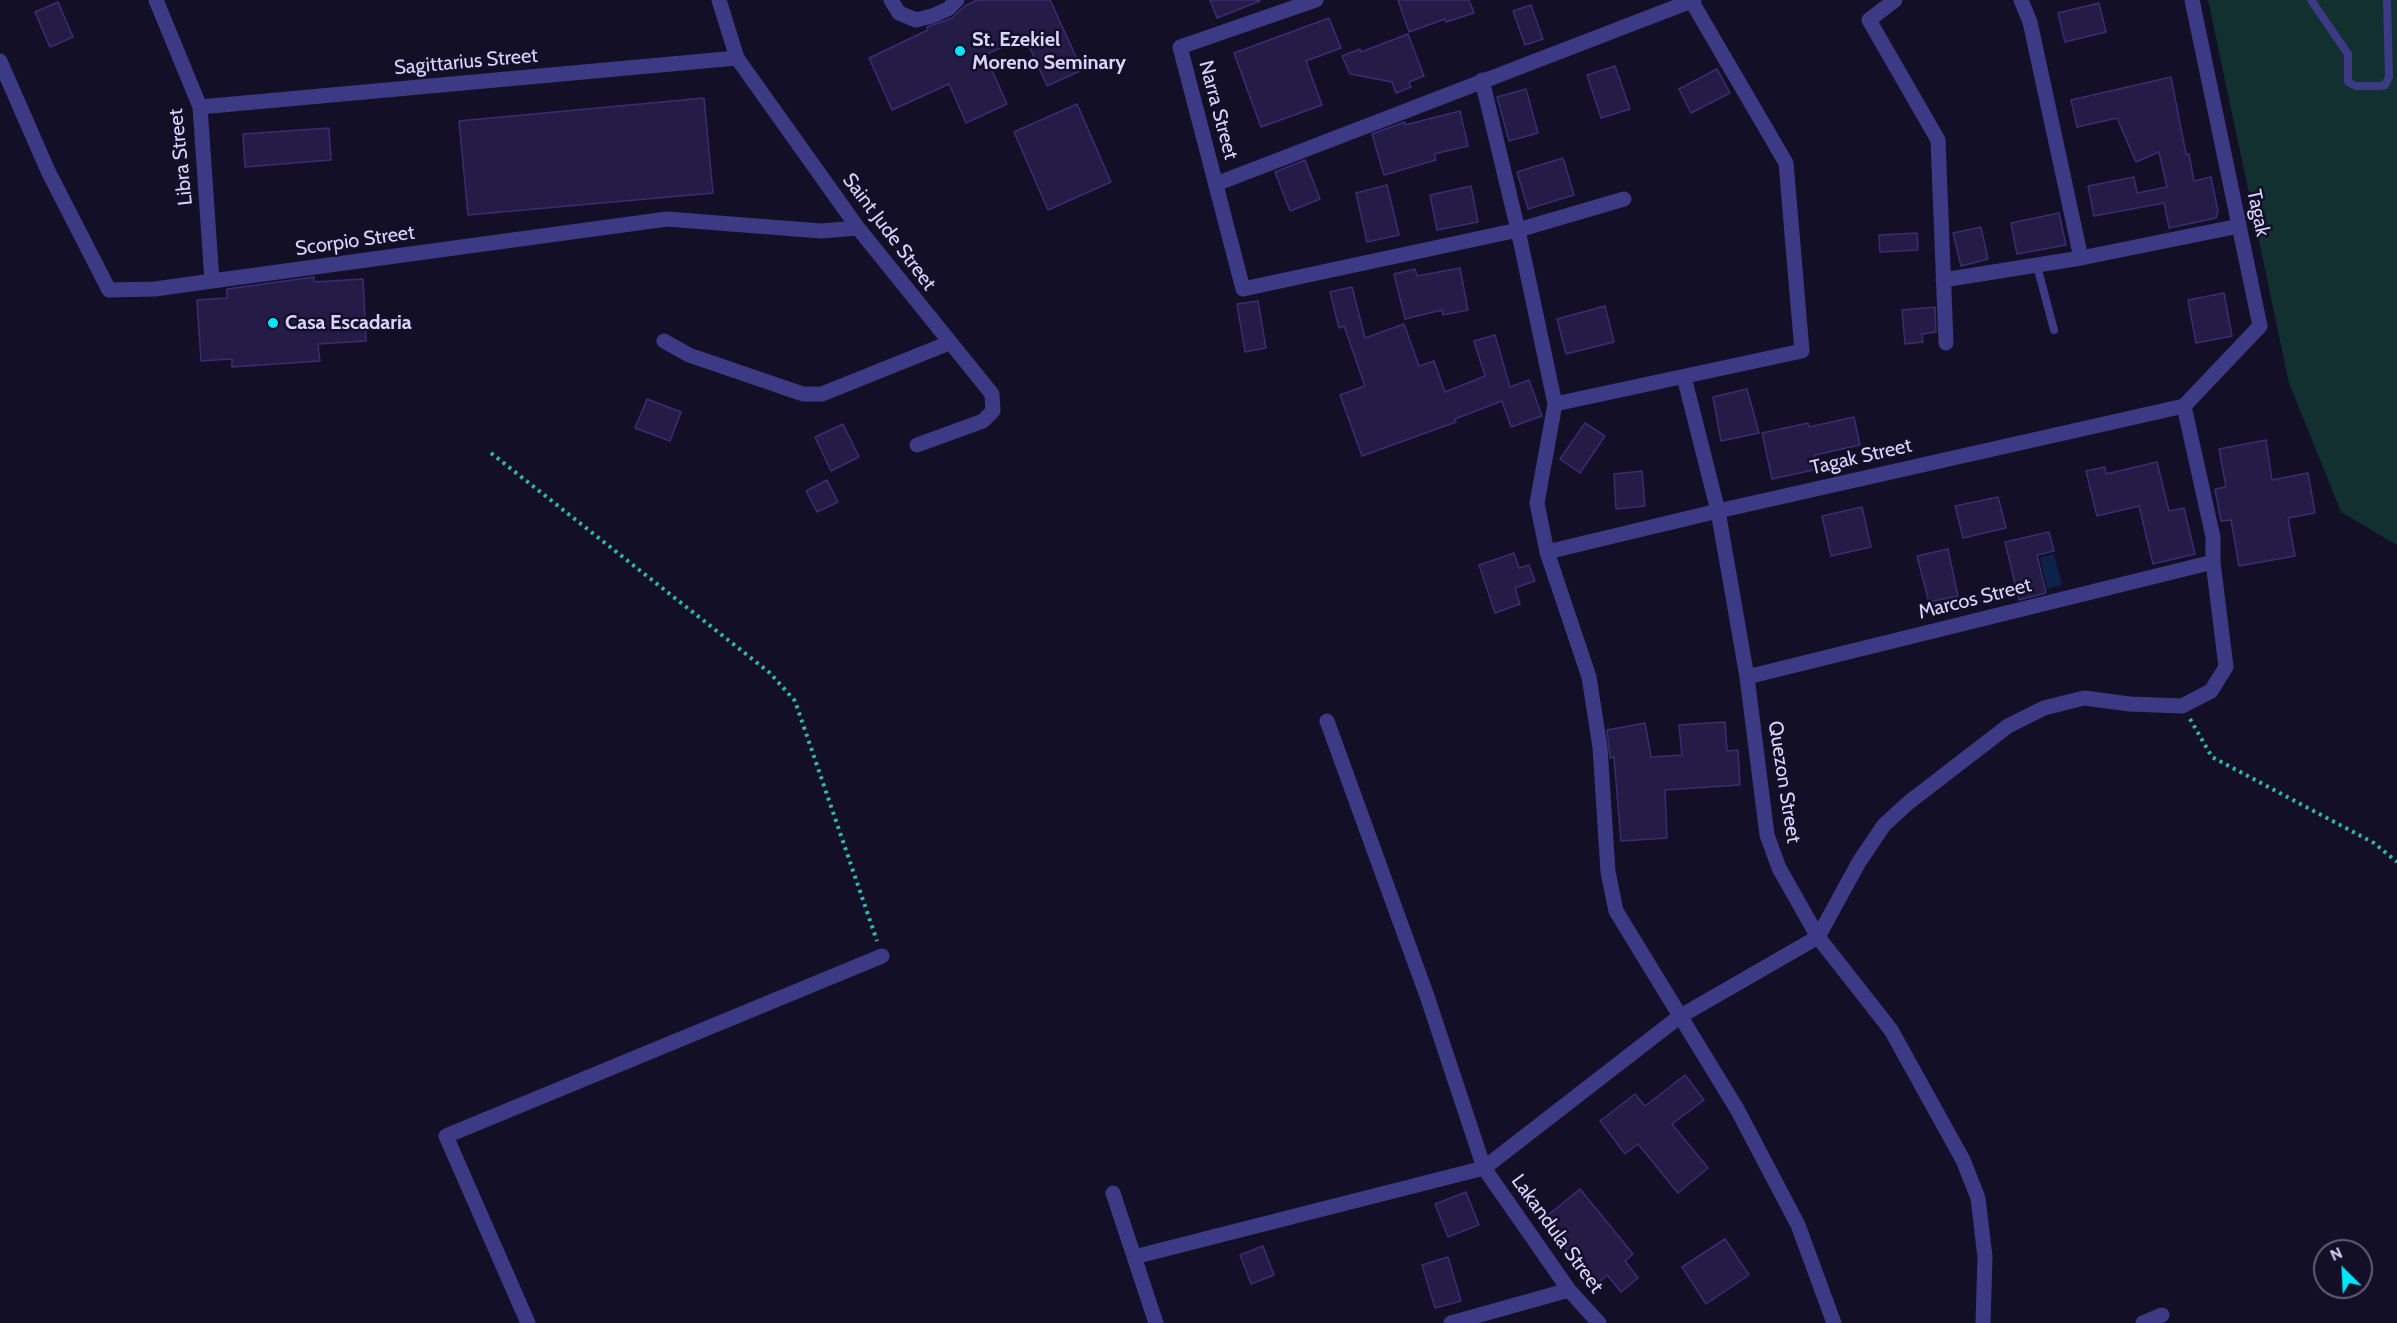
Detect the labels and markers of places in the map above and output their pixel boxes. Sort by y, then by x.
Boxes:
place label: St. Ezekiel Moreno Seminary [972,28,1126,75]
marker: St. Ezekiel Moreno Seminary [953,44,967,58]
place label: Casa Escadaria [285,311,412,335]
marker: Casa Escadaria [266,316,280,330]

